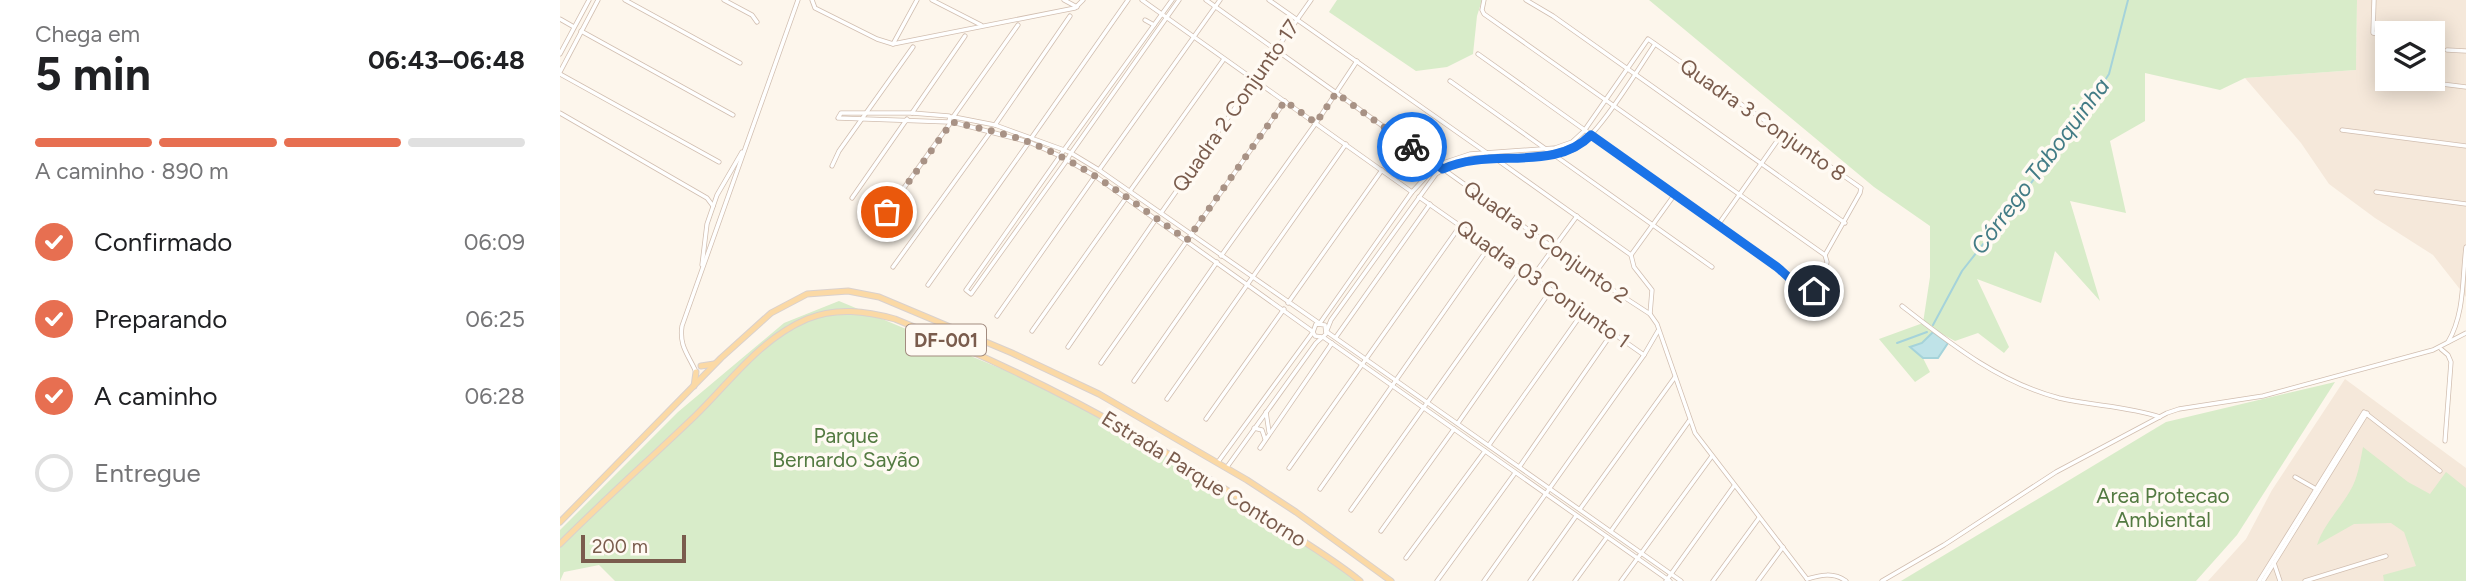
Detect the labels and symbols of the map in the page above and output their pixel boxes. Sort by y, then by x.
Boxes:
street label: Quadra 2 Conjunto 17 [1167,15,1304,197]
street label: Quadra 3 Conjunto 8 [1675,53,1851,186]
water label: Córrego Taboquinha [1965,72,2115,260]
courier [1377,112,1447,182]
street label: Quadra 3 Conjunto 2 [1459,175,1634,308]
pin [857,182,917,242]
street label: Quadra 03 Conjunto 1 [1452,214,1635,353]
pin [1784,261,1844,321]
road number: DF-001 [906,324,986,356]
street label: Estrada Parque Contorno [1097,405,1311,552]
park label: Parque Bernardo Sayão [772,423,920,472]
park label: Area Protecao Ambiental [2096,483,2230,532]
scale bar [581,532,686,564]

